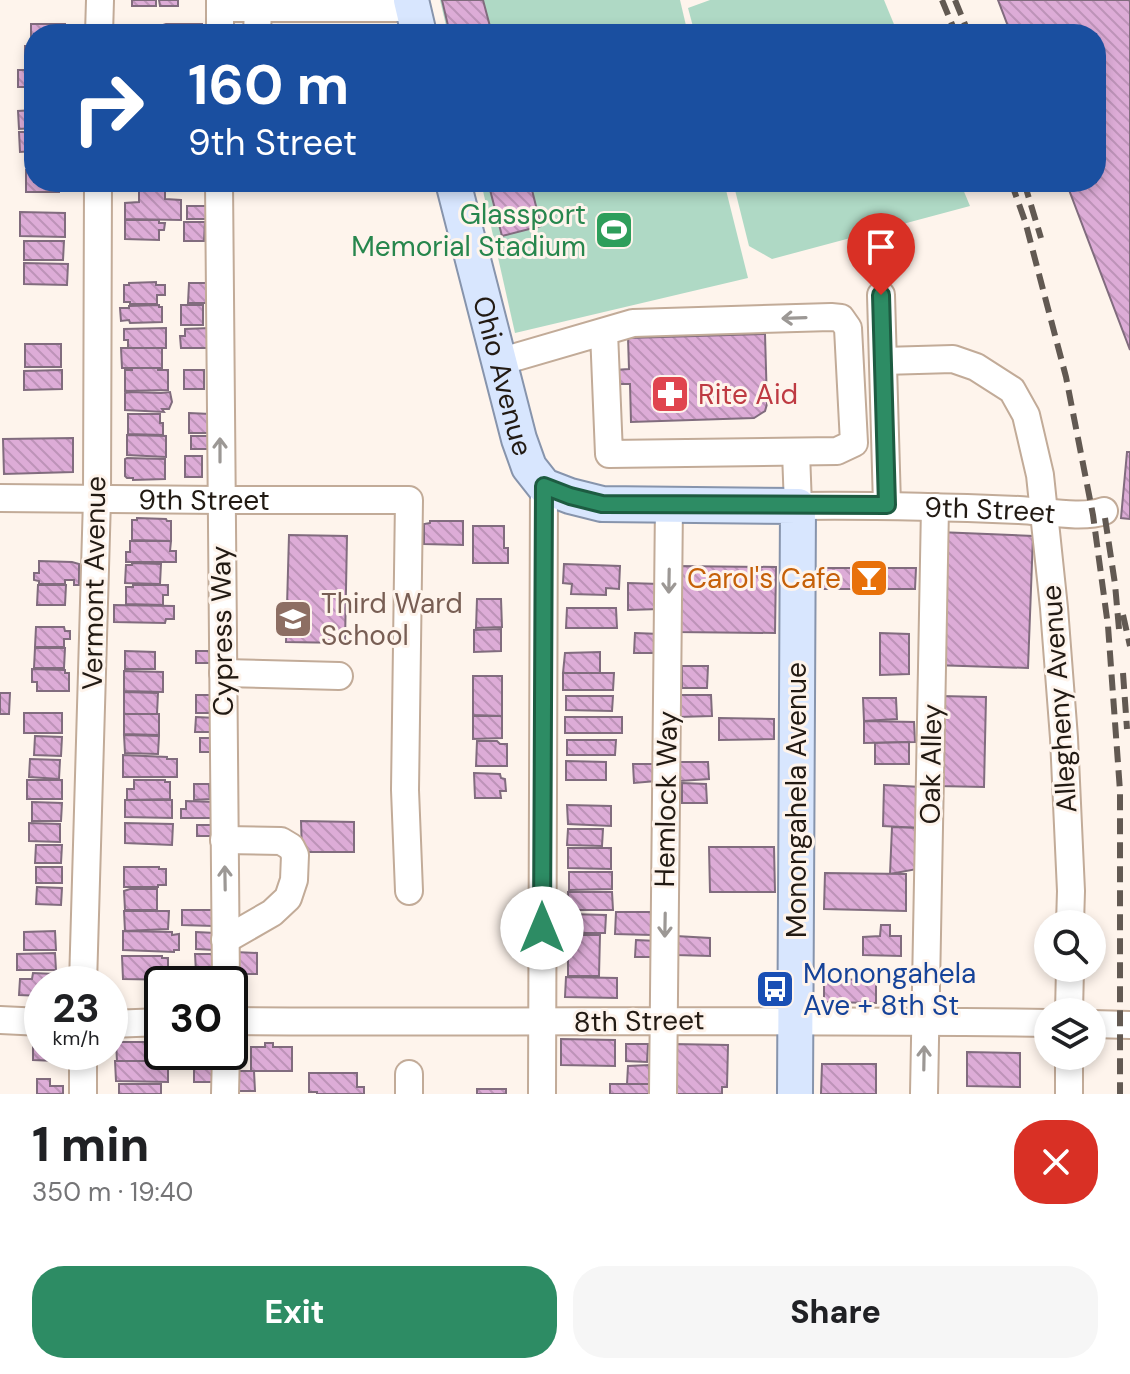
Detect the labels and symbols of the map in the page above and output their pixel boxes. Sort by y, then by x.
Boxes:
place label: Glassport Memorial Stadium [351,196,586,265]
sports icon: Glassport Memorial Stadium [593,209,635,251]
pin [847,213,915,295]
street label: Ohio Avenue [464,292,542,461]
one-way arrow [781,310,808,325]
pharmacy icon: Rite Aid [649,373,691,415]
place label: Rite Aid [698,376,798,413]
one-way arrow [212,437,228,464]
street label: Vermont Avenue [74,476,114,690]
street label: 9th Street [138,481,270,519]
street label: 9th Street [924,488,1057,532]
street label: Cypress Way [202,545,242,717]
bar icon: Carol's Cafe [848,557,890,599]
place label: Carol's Cafe [687,560,841,597]
one-way arrow [661,567,676,594]
street label: Allegheny Avenue [1033,584,1085,814]
place label: Third Ward School [321,585,463,654]
school or university icon: Third Ward School [272,598,314,640]
street label: Monongahela Avenue [778,662,815,938]
street label: Oak Alley [911,703,951,825]
street label: Hemlock Way [646,710,686,888]
one-way arrow [217,865,232,892]
position arrow [500,886,584,970]
one-way arrow [657,911,672,938]
place label: Monongahela Ave + 8th St [803,955,976,1024]
speed limit sign: 30 [144,966,248,1070]
bus stop icon: Monongahela Ave + 8th St [754,968,796,1010]
street label: 8th Street [573,1001,705,1041]
one-way arrow [916,1045,932,1072]

